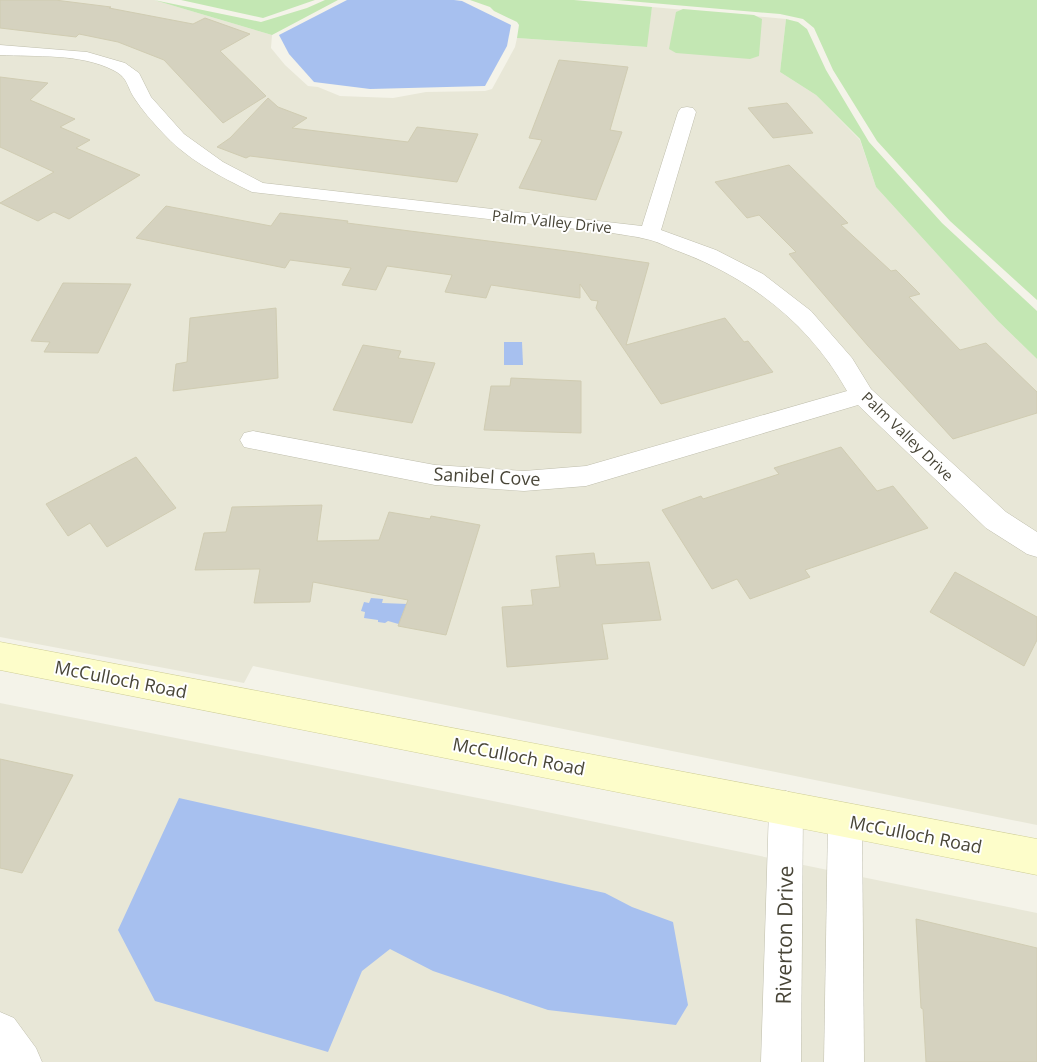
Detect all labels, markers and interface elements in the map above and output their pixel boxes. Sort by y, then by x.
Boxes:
street label: Palm Valley Drive [491,205,613,237]
street label: Palm Valley Drive [858,387,958,485]
street label: Sanibel Cove [433,461,541,491]
street label: McCulloch Road [53,654,189,704]
street label: McCulloch Road [451,731,587,781]
street label: McCulloch Road [848,809,984,859]
street label: Riverton Drive [769,865,799,1005]

